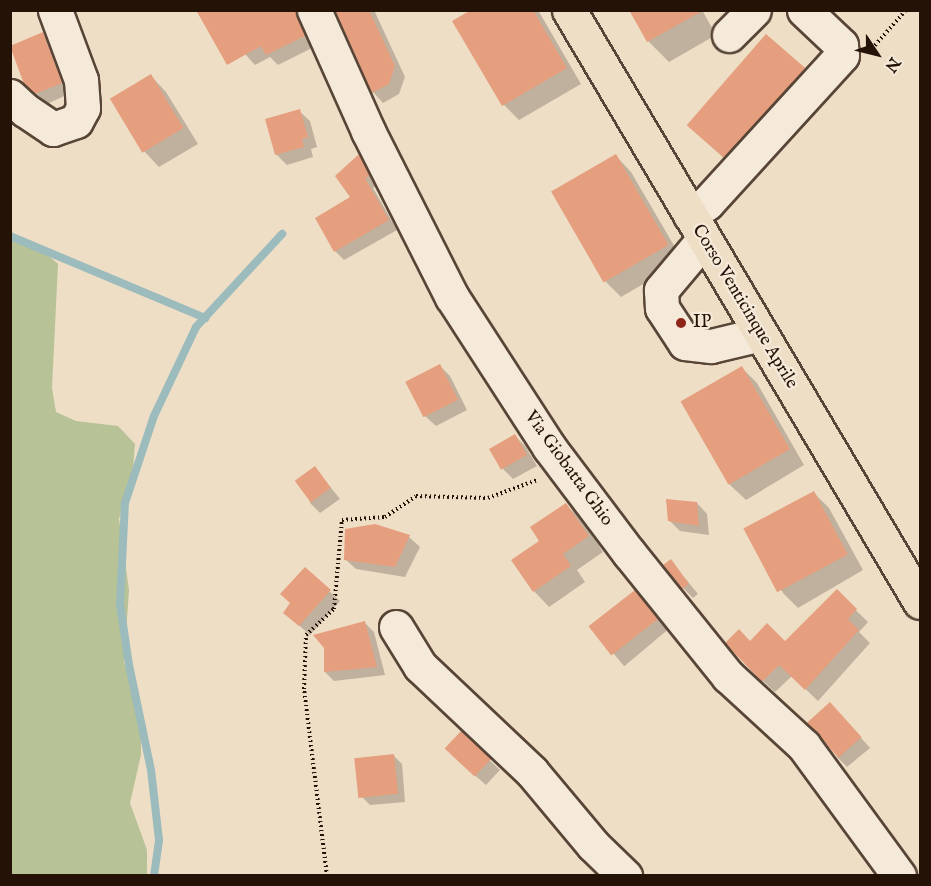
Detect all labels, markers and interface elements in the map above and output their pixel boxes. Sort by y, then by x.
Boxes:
north arrow [847,24,907,84]
text: N [880,53,904,76]
street label: Corso Venticinque Aprile [686,221,802,393]
place label: IP [693,312,711,334]
marker: IP [674,316,688,330]
street label: Via Giobatta Ghio [519,407,617,531]

